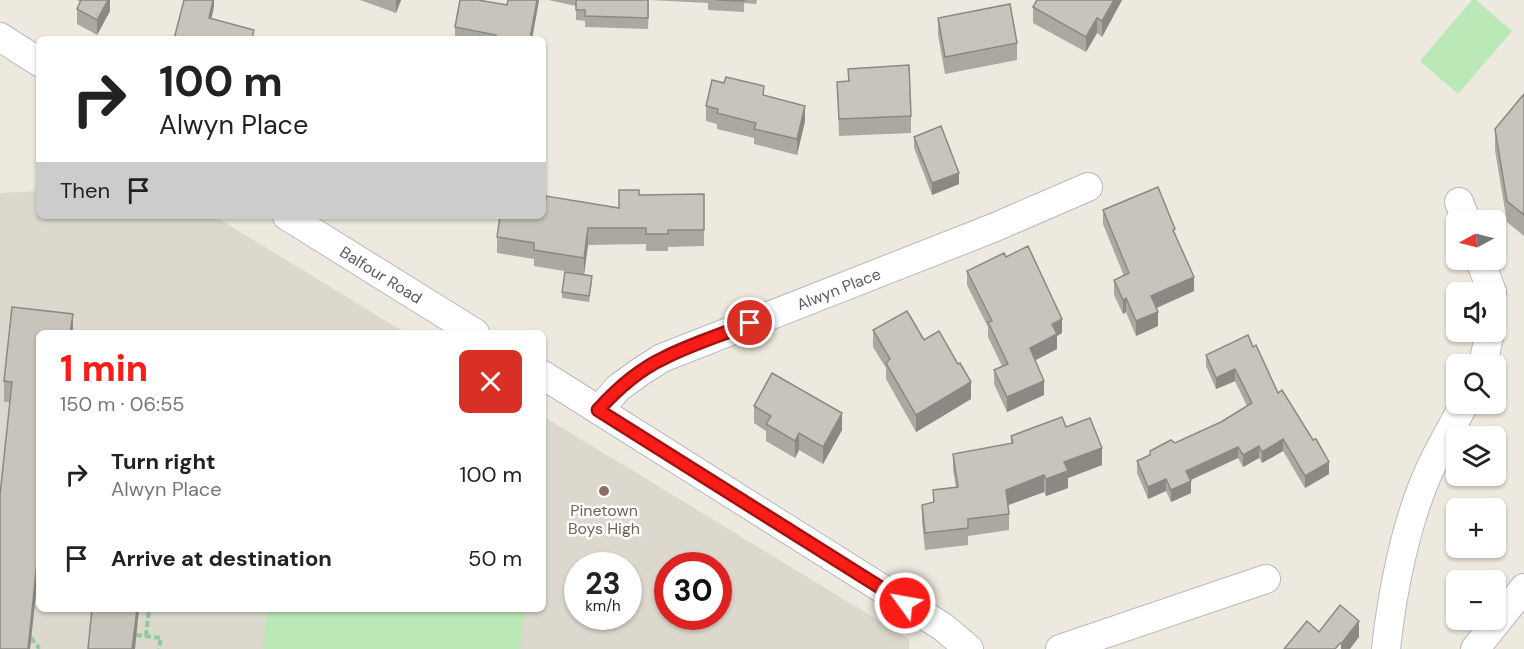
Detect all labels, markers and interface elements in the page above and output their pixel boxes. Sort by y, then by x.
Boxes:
text: 100 m [159,54,283,109]
icon: right [60,60,138,138]
text: Alwyn Place [159,107,308,142]
icon: arrive [122,174,155,207]
text: Then [60,176,110,205]
north arrow [1446,210,1506,270]
map controls [1446,210,1506,630]
street label: Balfour Road [336,241,426,308]
street label: Alwyn Place [793,263,884,315]
button: sound [1446,282,1506,342]
pin [724,297,775,348]
icon: arrive [733,306,766,339]
text: 1 min [60,345,148,392]
button: close [459,350,522,413]
button: search [1446,354,1506,414]
text: 150 m · 06:55 [60,391,185,417]
button: layers [1446,426,1506,486]
text: Turn right [111,447,216,476]
icon: right [60,458,93,491]
text: 100 m [460,460,522,489]
text: Alwyn Place [111,476,222,502]
marker: Pinetown Boys High [597,484,611,498]
button: + [1446,498,1506,558]
place label: Pinetown Boys High [568,500,640,539]
icon: arrive [60,542,93,575]
text: Arrive at destination [111,544,332,573]
text: 50 m [468,544,522,573]
speed limit sign: 30 [654,552,732,630]
text: 23 [585,564,621,603]
button: − [1446,570,1506,630]
position arrow [873,571,937,635]
text: km/h [585,596,621,616]

